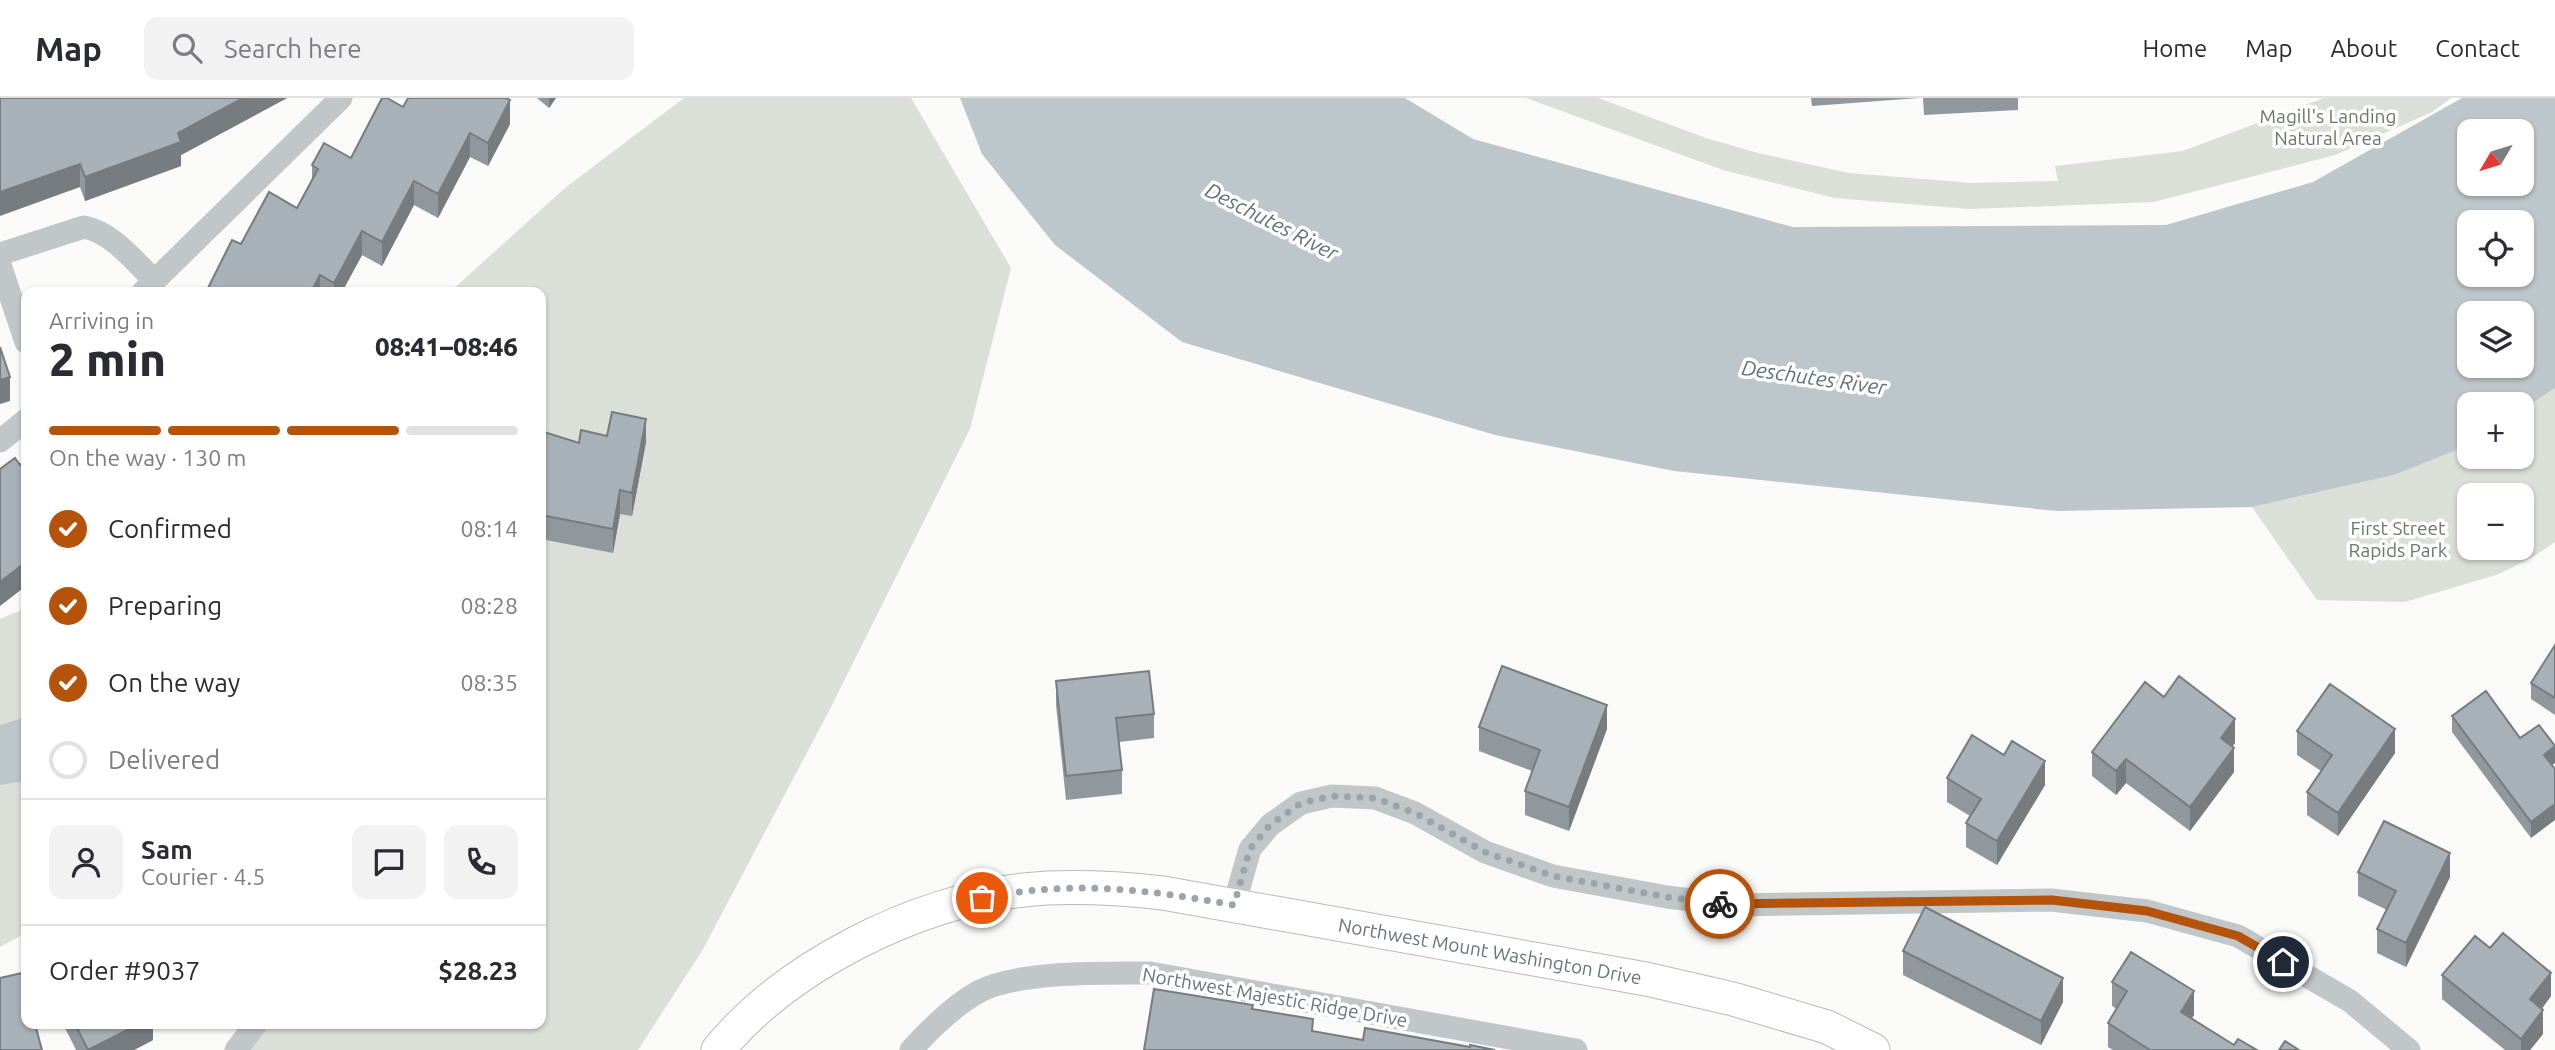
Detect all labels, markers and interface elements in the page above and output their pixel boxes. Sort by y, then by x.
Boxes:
search box [144,17,634,80]
icon: search [168,29,206,67]
text: Map [35,30,102,67]
text: Search here [224,34,362,63]
text: Home [2142,35,2207,62]
text: Map [2245,35,2292,62]
text: About [2330,35,2397,62]
text: Contact [2435,35,2520,62]
park label: Magill's Landing Natural Area [2260,105,2396,149]
north arrow [2457,119,2534,196]
map controls [2457,119,2534,560]
water label: Deschutes River [1202,177,1343,265]
button: locate [2457,210,2534,287]
button: layers [2457,301,2534,378]
text: Arriving in [49,308,154,333]
text: 08:41–08:46 [375,332,518,361]
text: 2 min [49,333,166,385]
water label: Deschutes River [1740,355,1889,399]
button: + [2457,392,2534,469]
text: On the way · 130 m [49,445,246,470]
button: − [2457,483,2534,560]
icon: check [49,510,87,548]
text: Confirmed [108,514,232,543]
text: 08:14 [460,516,518,541]
park label: First Street Rapids Park [2349,517,2448,561]
icon: check [49,587,87,625]
text: Preparing [108,591,222,620]
text: 08:28 [460,593,518,618]
icon: check [49,664,87,702]
text: On the way [108,668,240,697]
text: 08:35 [460,670,518,695]
text: Delivered [108,745,220,774]
button: person [49,825,123,899]
button: chat [352,825,426,899]
button: phone [444,825,518,899]
text: Sam [141,835,193,864]
text: Courier · 4.5 [141,864,265,889]
pin [952,868,1012,928]
courier [1685,869,1755,939]
icon: bag [963,879,1001,917]
icon: bike [1701,885,1739,923]
street label: Northwest Mount Washington Drive [1337,913,1643,989]
pin [2253,932,2313,992]
icon: home [2264,943,2302,981]
text: Order #9037 [49,956,200,985]
text: $28.23 [438,956,518,985]
street label: Northwest Majestic Ridge Drive [1141,963,1409,1031]

